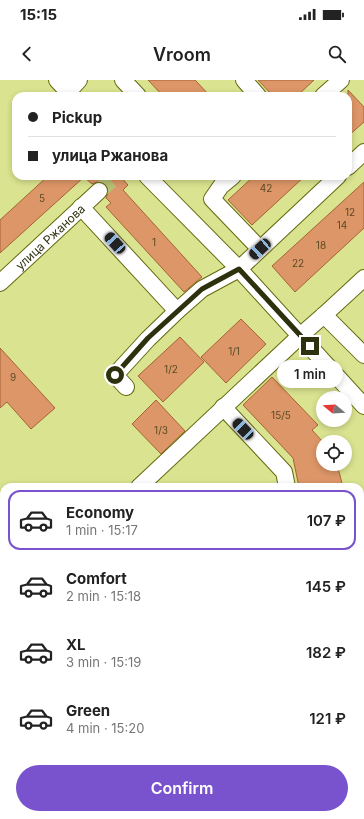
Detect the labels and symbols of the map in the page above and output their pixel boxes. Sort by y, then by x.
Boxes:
house number: 42 [260,182,272,194]
house number: 5 [39,192,45,204]
street label: улица Ржанова [12,201,88,273]
house number: 12 [345,206,355,218]
house number: 14 [337,219,347,231]
car [103,230,127,256]
house number: 1 [152,236,156,248]
car [247,237,273,261]
house number: 18 [316,239,326,251]
house number: 22 [292,257,304,269]
route end [301,337,319,355]
house number: 1/1 [228,345,240,357]
callout: 1 min [277,360,343,388]
house number: 1/2 [164,363,178,375]
route start [106,366,124,384]
house number: 9 [10,371,16,383]
north arrow [316,391,352,427]
house number: 15/5 [271,409,291,421]
car [230,416,256,442]
house number: 1/3 [154,424,168,436]

